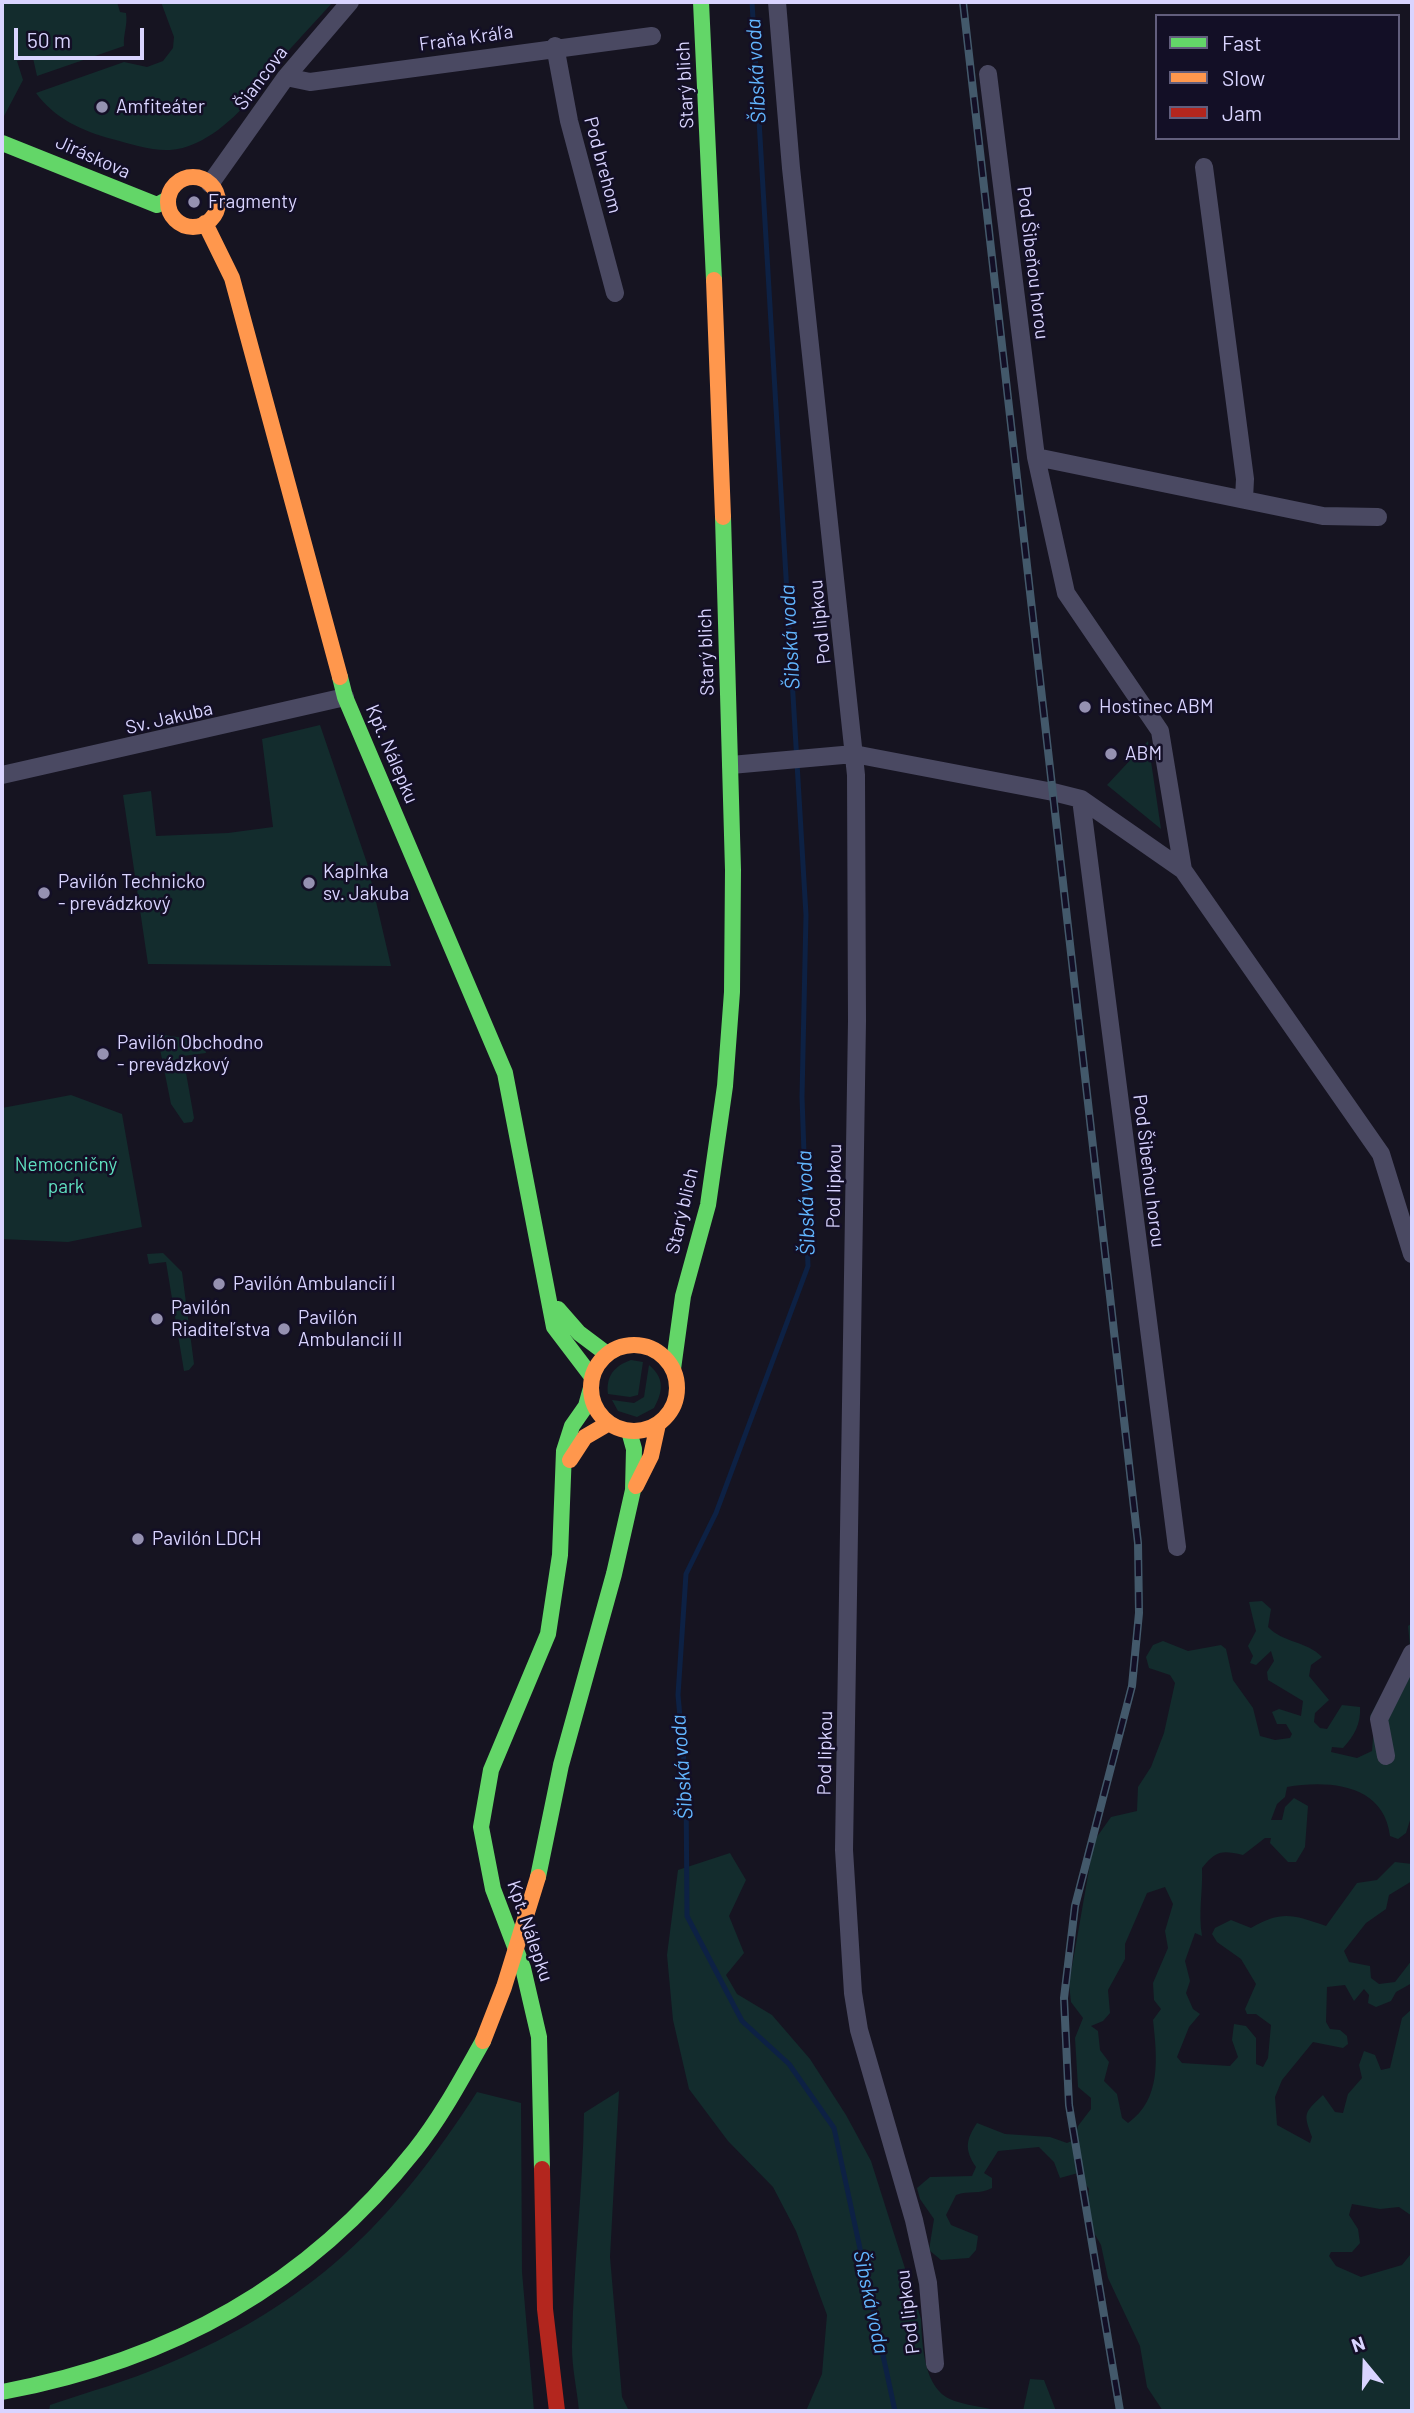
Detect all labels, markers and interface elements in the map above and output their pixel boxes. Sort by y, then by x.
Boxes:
scale bar [18,14,147,58]
legend [1155,14,1400,140]
water label: Šibská voda [741,18,771,124]
street label: Fraňa Kráľa [418,20,514,56]
text: 50 m [27,27,71,52]
text: Fast [1222,30,1262,55]
street label: Starý blich [671,41,699,129]
street label: Šiancova [230,42,292,114]
text: Slow [1222,65,1265,90]
place label: Amfiteáter [116,96,205,118]
marker: Amfiteáter [94,99,110,115]
text: Jam [1222,100,1262,125]
street label: Pod brehom [579,114,627,216]
street label: Jiráskova [52,130,134,184]
street label: Pod Šibeňou horou [1012,185,1054,341]
place label: Fragmenty [208,191,297,213]
marker: Fragmenty [186,194,202,210]
street label: Pod lipkou [804,579,836,665]
water label: Šibská voda [775,584,805,690]
street label: Starý blich [693,608,719,696]
place label: Hostinec ABM [1099,696,1214,718]
street label: Sv. Jakuba [123,697,215,739]
marker: Hostinec ABM [1077,699,1093,715]
street label: Kpt. Nálepku [361,701,423,807]
place label: ABM [1125,743,1162,765]
marker: ABM [1103,746,1119,762]
place label: Kaplnka sv. Jakuba [323,861,409,905]
place label: Pavilón Technicko - prevádzkový [58,871,205,915]
marker: Kaplnka sv. Jakuba [301,875,317,891]
marker: Pavilón Technicko - prevádzkový [36,885,52,901]
place label: Pavilón Obchodno - prevádzkový [117,1032,263,1076]
marker: Pavilón Obchodno - prevádzkový [95,1046,111,1062]
street label: Pod Šibeňou horou [1128,1093,1170,1249]
street label: Pod lipkou [822,1143,846,1229]
water label: Šibská voda [792,1150,820,1256]
park label: Nemocničný park [15,1154,117,1198]
street label: Starý blich [661,1166,703,1256]
place label: Pavilón Ambulancií I [233,1273,396,1295]
marker: Pavilón Ambulancií I [211,1276,227,1292]
place label: Pavilón Riaditeľstva [171,1297,270,1341]
place label: Pavilón Ambulancií II [298,1307,402,1351]
marker: Pavilón Riaditeľstva [149,1311,165,1327]
marker: Pavilón Ambulancií II [276,1321,292,1337]
place label: Pavilón LDCH [152,1528,262,1550]
marker: Pavilón LDCH [130,1531,146,1547]
street label: Pod lipkou [813,1710,837,1796]
water label: Šibská voda [666,1714,698,1820]
street label: Kpt. Nálepku [502,1878,558,1984]
water label: Šibská voda [848,2248,894,2356]
street label: Pod lipkou [892,2269,924,2355]
north arrow [1330,2329,1400,2399]
text: N [1348,2331,1368,2357]

